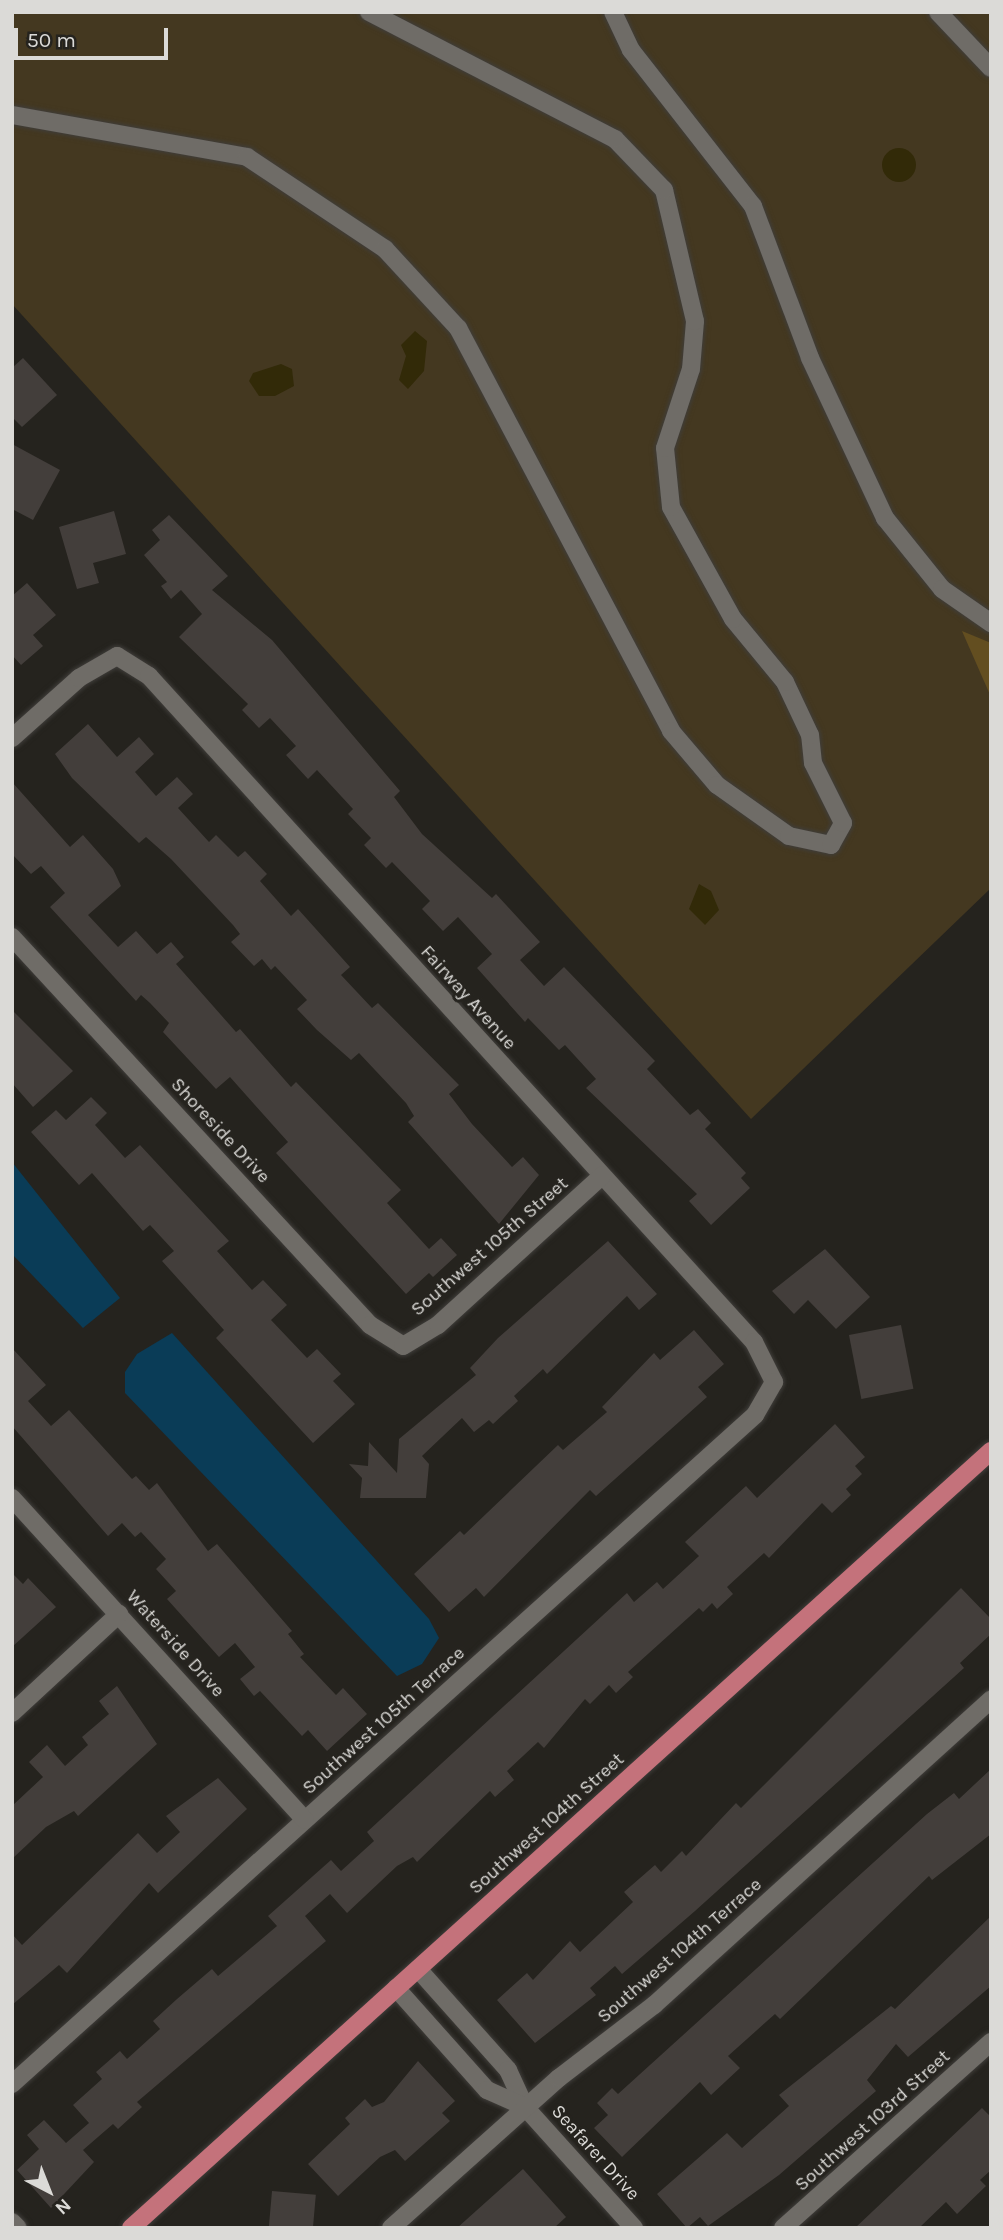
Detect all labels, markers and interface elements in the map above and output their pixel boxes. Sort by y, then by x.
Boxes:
scale bar [18,14,172,58]
text: 50 m [27,28,76,52]
street label: Fairway Avenue [415,941,521,1055]
street label: Shoreside Drive [165,1074,275,1188]
street label: Southwest 105th Street [407,1173,573,1321]
street label: Waterside Drive [121,1586,229,1702]
street label: Southwest 105th Terrace [298,1642,470,1800]
street label: Southwest 104th Street [465,1748,629,1900]
street label: Southwest 104th Terrace [593,1873,767,2029]
street label: Southwest 103rd Street [791,2045,955,2197]
street label: Seafarer Drive [546,2100,644,2206]
north arrow [14,2156,84,2226]
text: N [51,2194,75,2219]

